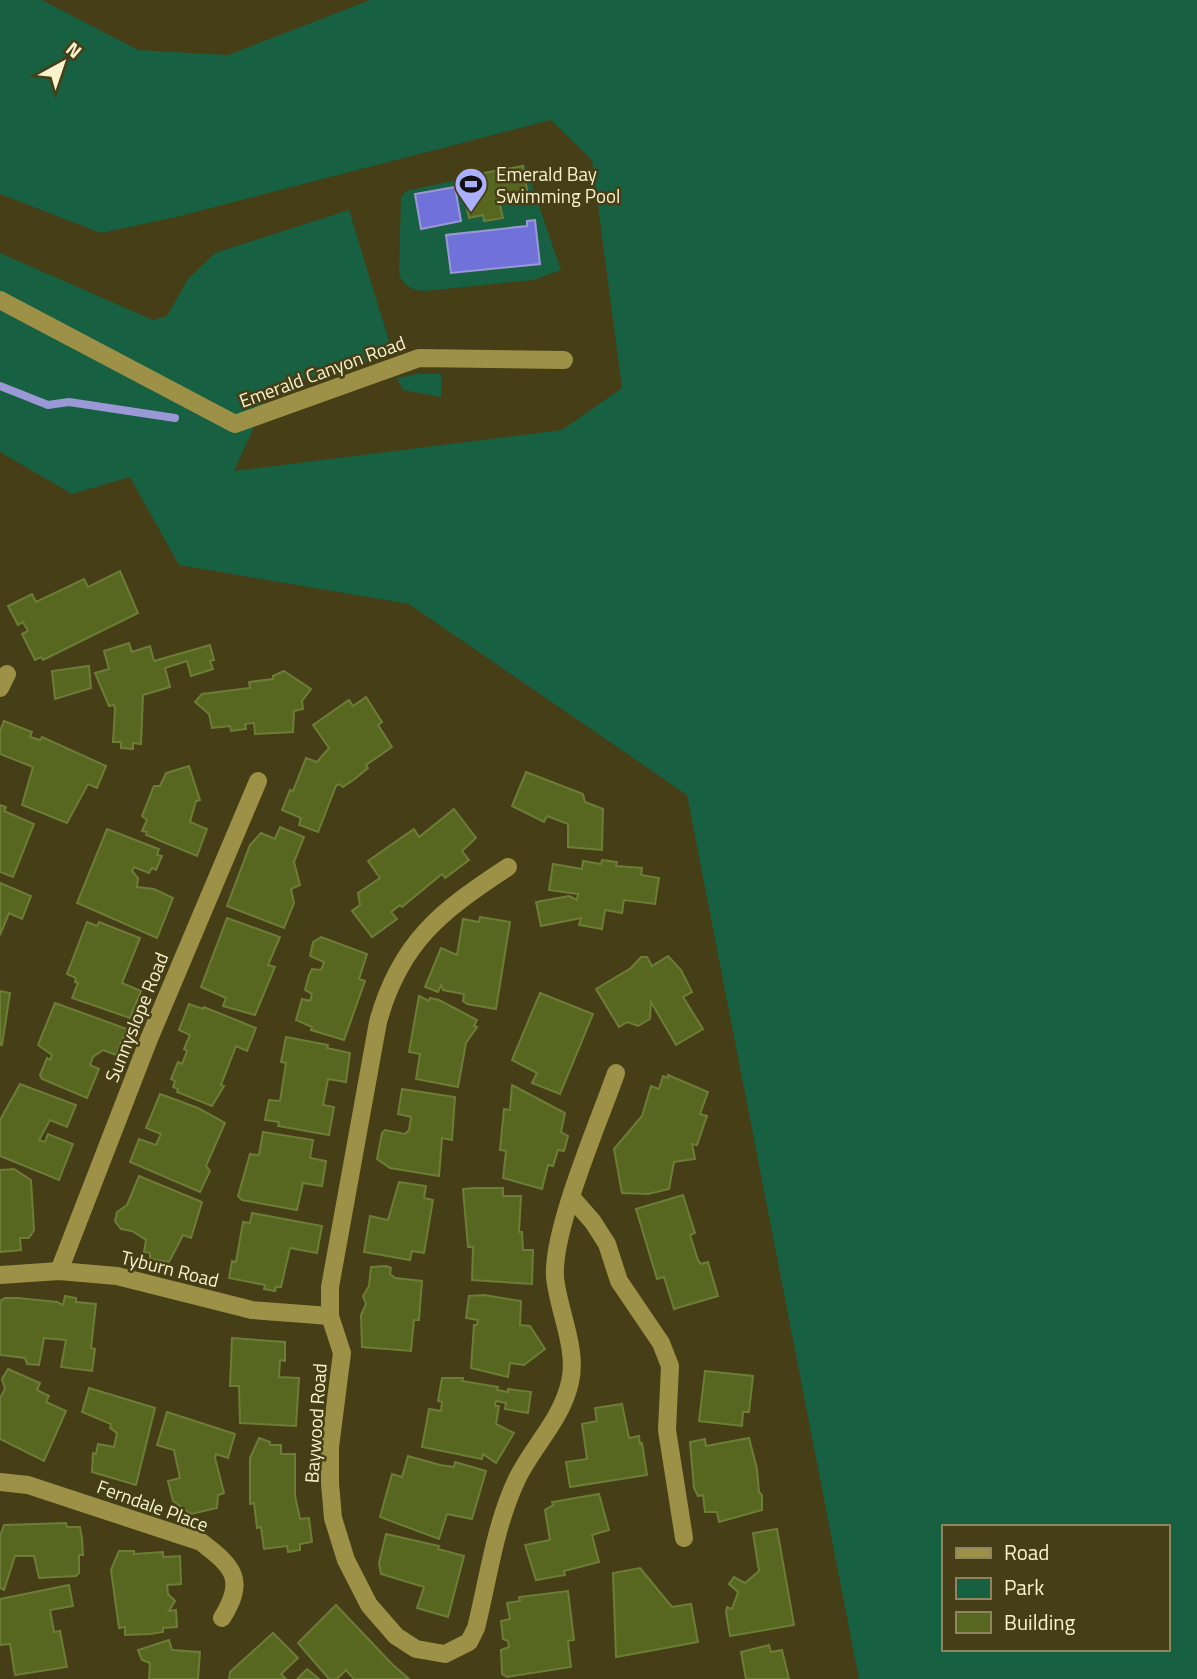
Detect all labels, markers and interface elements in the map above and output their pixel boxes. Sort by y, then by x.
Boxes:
north arrow [28,28,98,98]
text: N [60,34,89,65]
place label: Emerald Bay Swimming Pool [496,159,621,210]
sports icon: Emerald Bay Swimming Pool [452,165,490,214]
street label: Emerald Canyon Road [235,327,409,415]
street label: Sunnyslope Road [97,948,175,1086]
street label: Tyburn Road [118,1242,222,1294]
street label: Baywood Road [296,1362,334,1484]
street label: Ferndale Place [93,1471,213,1539]
legend [942,1525,1169,1651]
text: Road [1004,1536,1049,1568]
text: Park [1004,1571,1044,1603]
text: Building [1004,1606,1076,1638]

